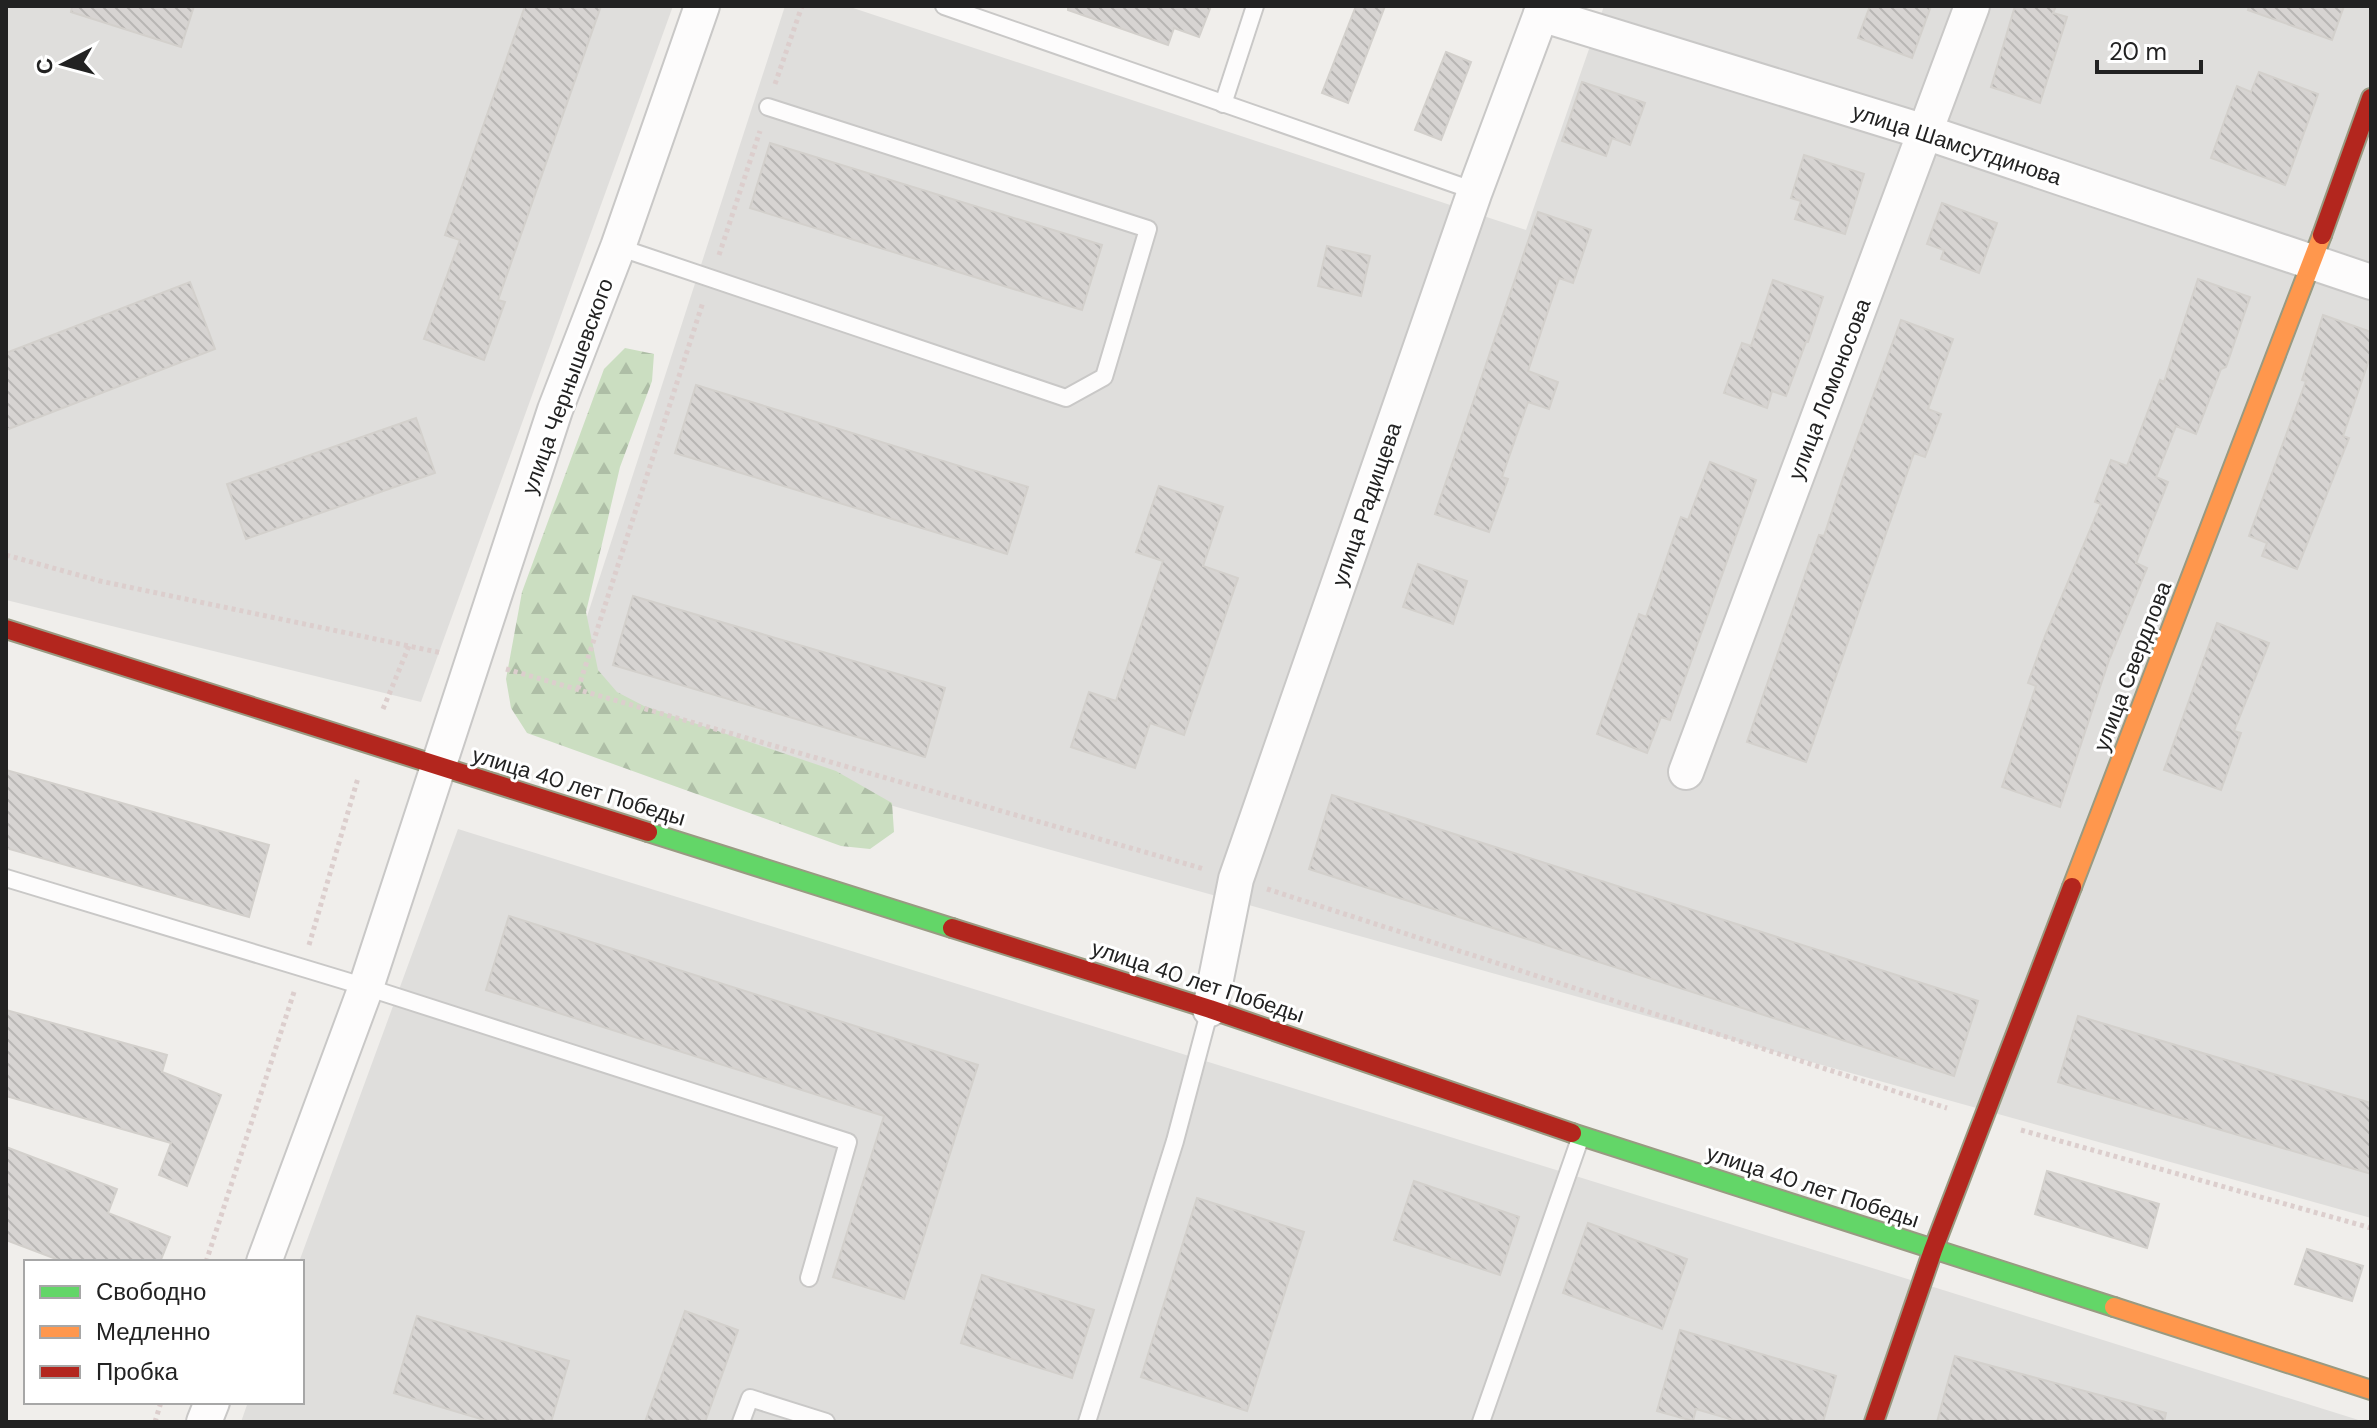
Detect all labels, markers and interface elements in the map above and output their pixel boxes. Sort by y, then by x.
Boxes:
north arrow [24,24,104,104]
scale bar [2097,24,2201,74]
text: 20 m [2109,36,2167,67]
text: С [29,57,60,75]
street label: улица Шамсутдинова [1849,97,2066,192]
street label: улица Чернышевского [515,274,620,498]
street label: улица Ломоносова [1782,294,1878,484]
street label: улица Радищева [1325,418,1408,590]
street label: улица Свердлова [2087,577,2178,755]
street label: улица 40 лет Победы [469,740,689,833]
street label: улица 40 лет Победы [1088,933,1308,1030]
street label: улица 40 лет Победы [1703,1138,1923,1235]
legend [24,1260,304,1404]
text: Свободно [96,1276,206,1307]
text: Медленно [96,1316,210,1347]
text: Пробка [96,1356,179,1387]

